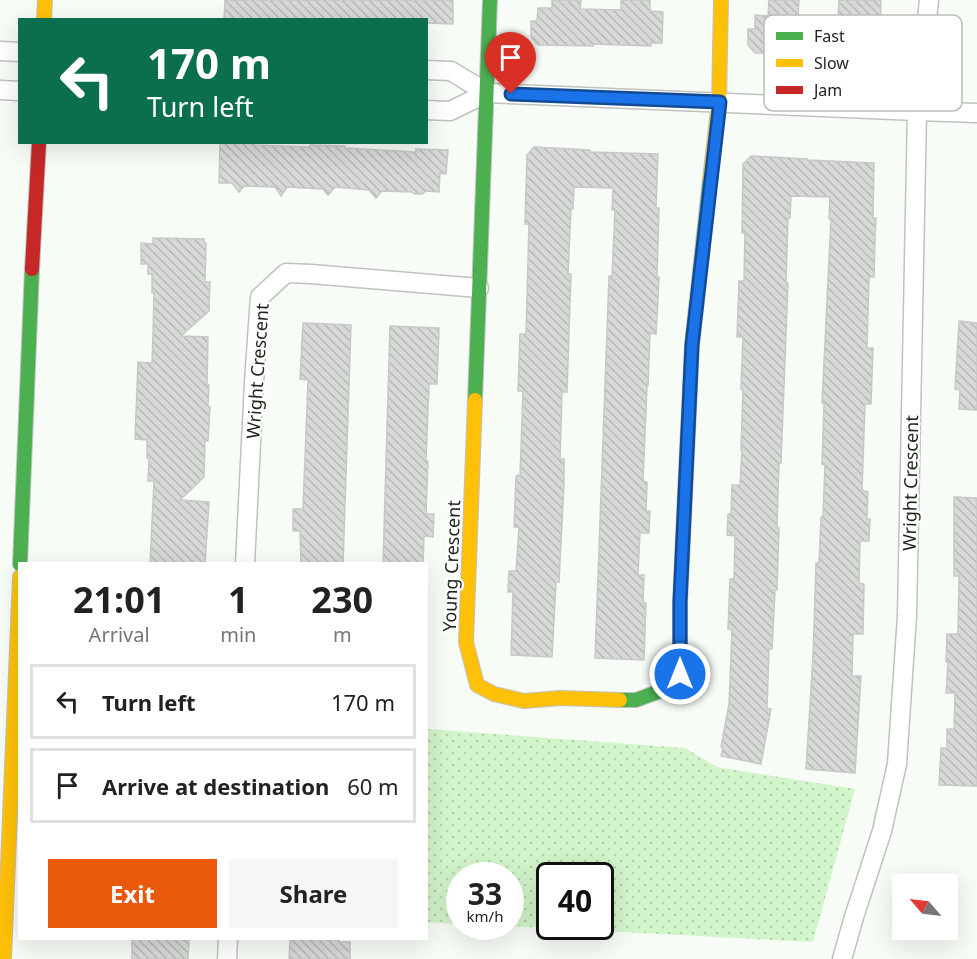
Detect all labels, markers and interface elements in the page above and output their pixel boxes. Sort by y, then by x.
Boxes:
legend [764,15,962,111]
text: Fast [814,25,845,47]
pin [485,32,536,94]
text: 170 m [147,34,271,91]
icon: arrive [494,41,527,74]
icon: left [48,42,126,120]
text: Slow [814,52,849,74]
text: Jam [812,79,842,101]
text: Turn left [147,88,253,125]
street label: Wright Crescent [240,302,274,439]
street label: Wright Crescent [897,414,923,551]
street label: Young Crescent [437,499,465,632]
text: 21:01 [73,575,165,624]
text: 1 [228,575,249,624]
text: 230 [311,575,373,624]
text: Arrival [89,621,150,648]
text: min [220,621,256,648]
text: m [333,621,352,648]
position arrow [648,642,712,706]
icon: left [51,685,84,718]
text: Turn left [102,687,196,717]
text: 170 m [331,687,395,717]
icon: arrive [51,769,84,802]
text: Arrive at destination [102,771,329,801]
text: 60 m [347,771,399,801]
button: Exit [48,859,217,928]
button: Share [229,859,398,928]
speed limit sign: 40 [536,862,614,940]
text: 33 [468,873,502,914]
north arrow [892,874,958,940]
map controls [892,874,958,940]
text: km/h [467,906,503,926]

